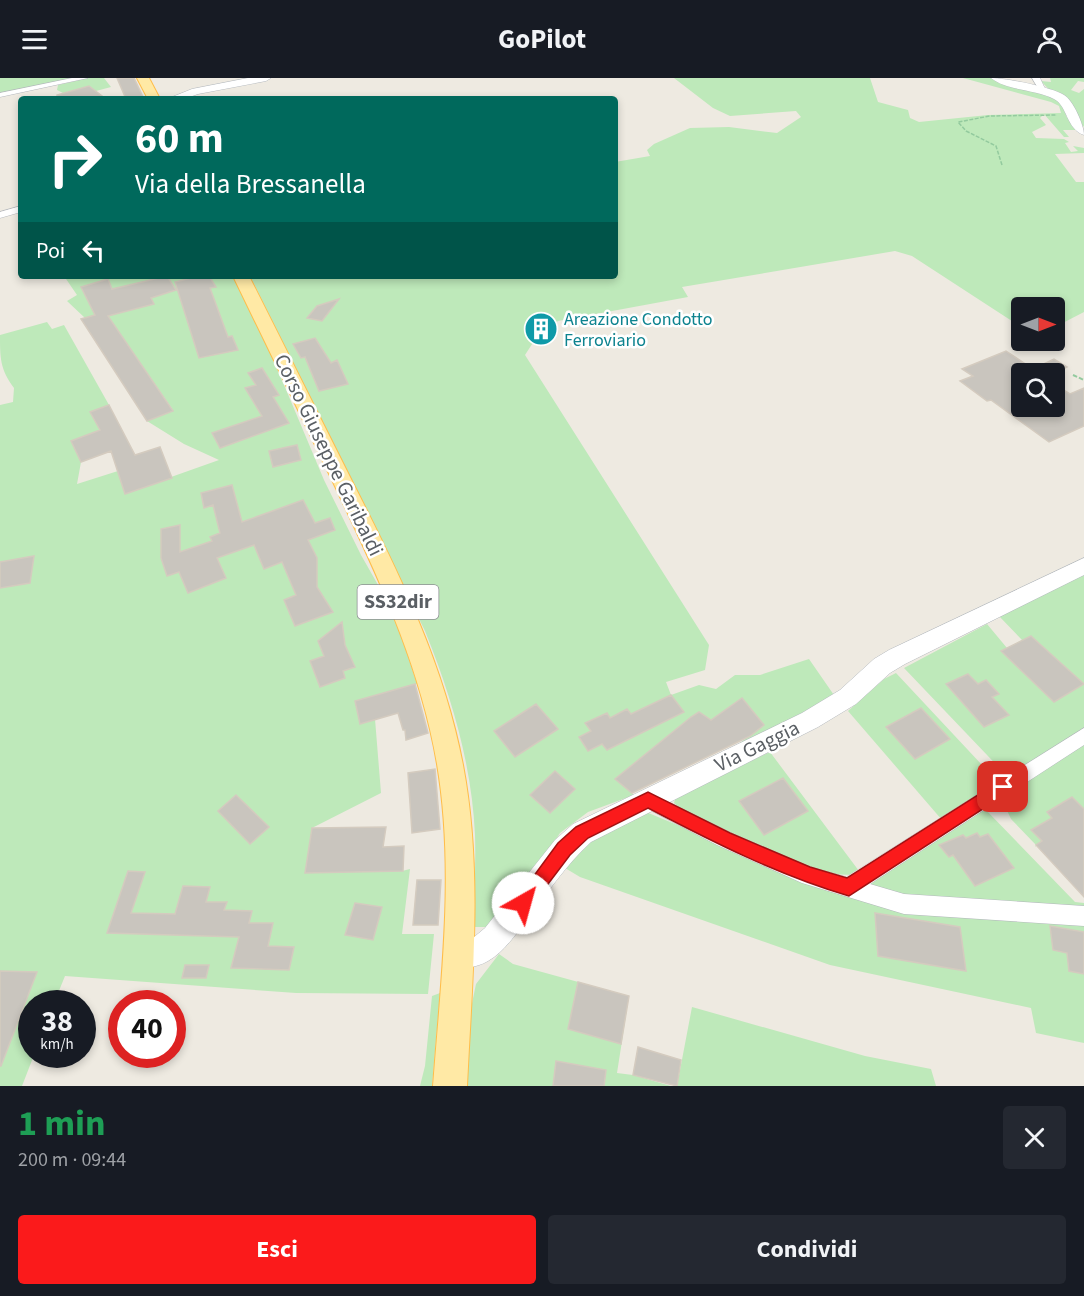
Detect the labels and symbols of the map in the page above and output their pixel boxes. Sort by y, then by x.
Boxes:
north arrow [1011,297,1065,351]
place label: Areazione Condotto Ferroviario [564,307,712,353]
building icon: Areazione Condotto Ferroviario [523,311,559,347]
street label: Corso Giuseppe Garibaldi [267,349,391,561]
road number: SS32dir [358,585,438,619]
street label: Via Gaggia [709,713,805,779]
pin [977,761,1028,812]
position arrow [491,871,555,935]
speed limit sign: 40 [108,990,186,1068]

